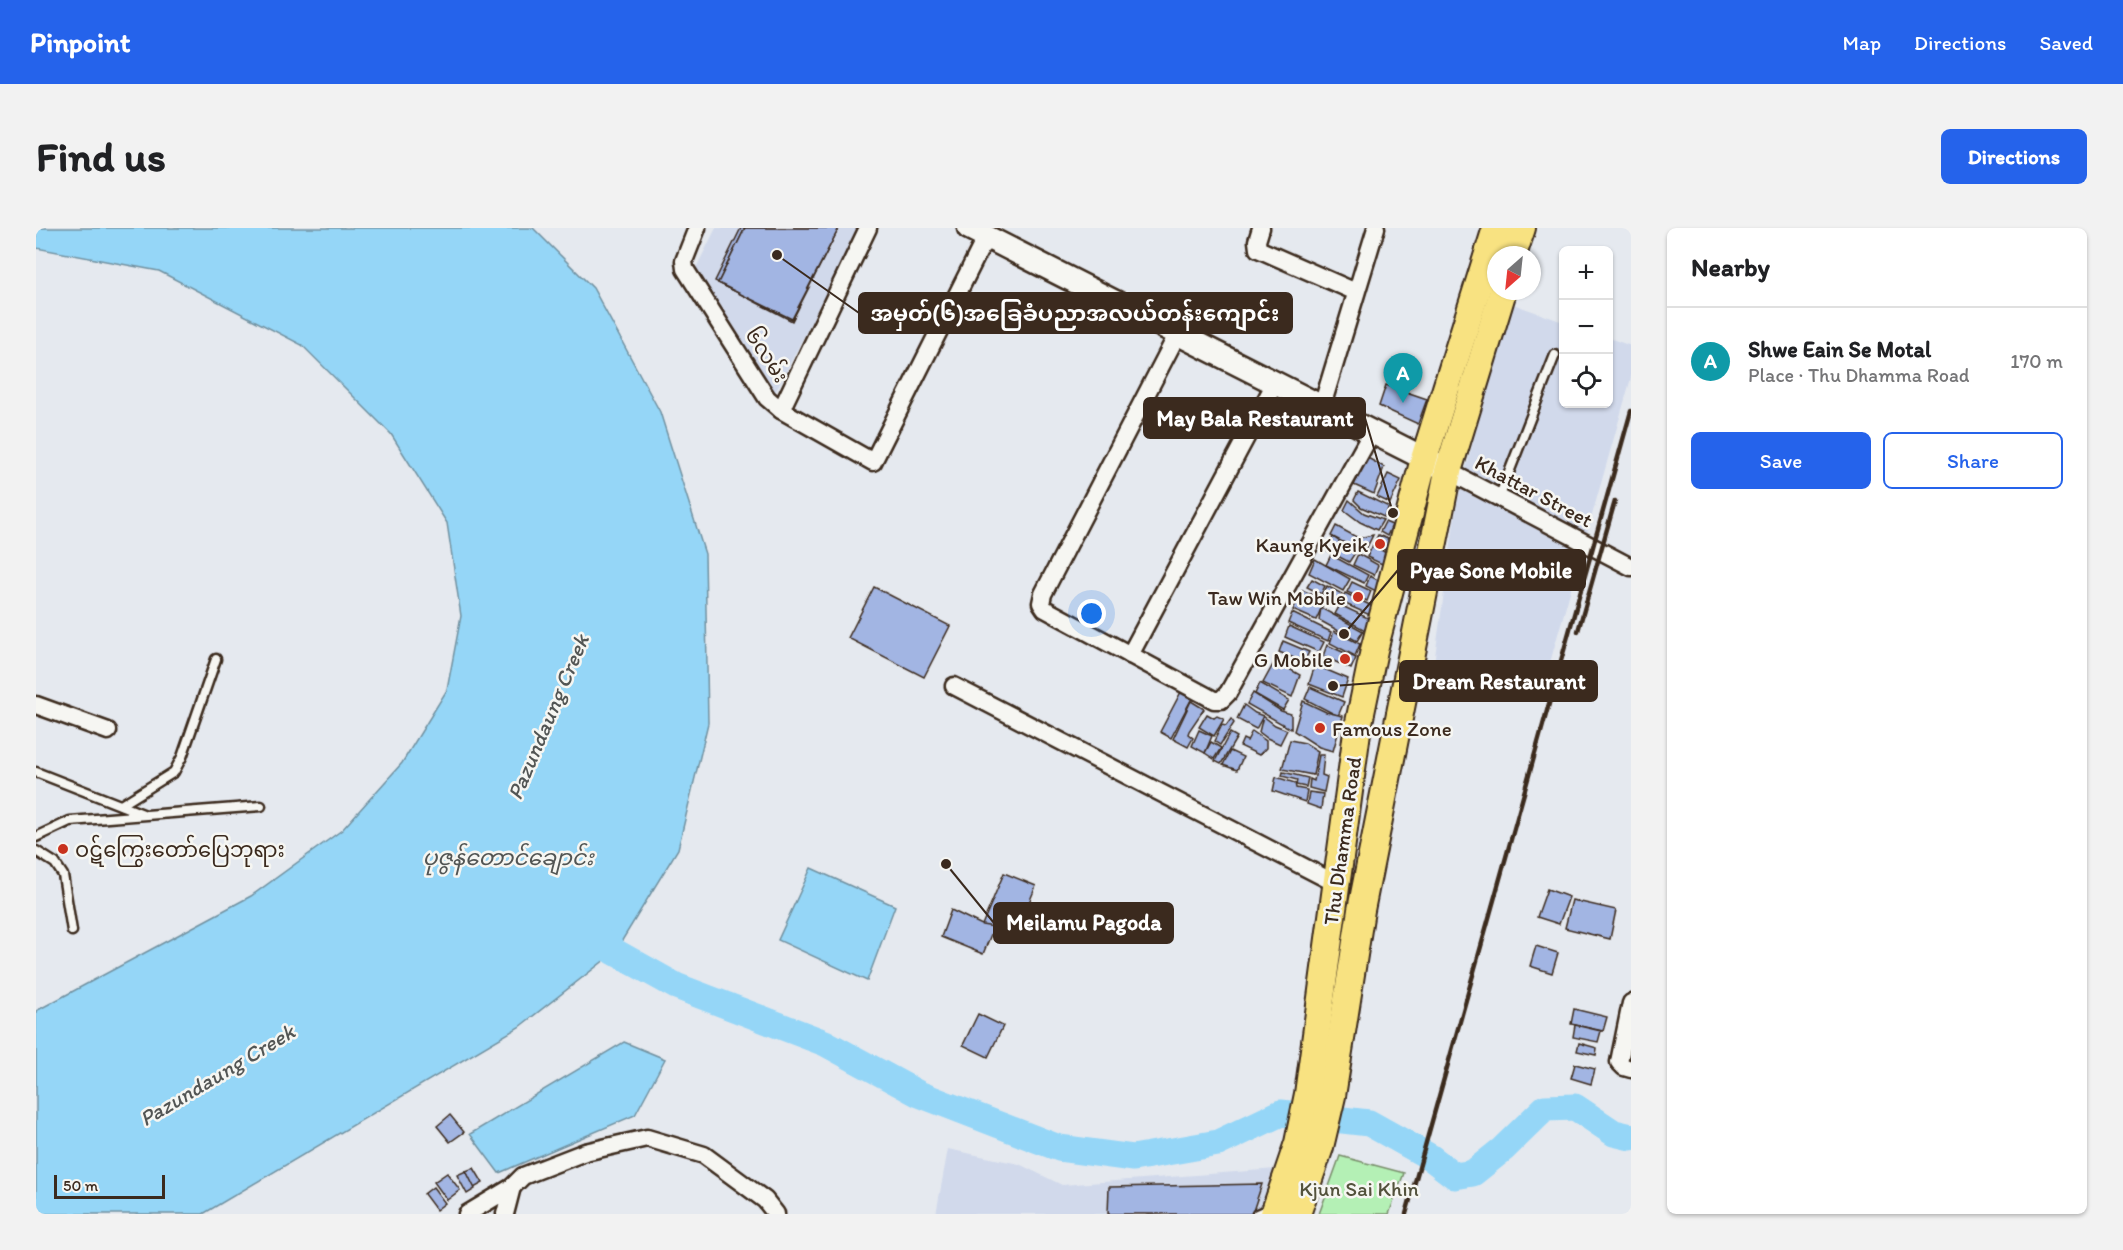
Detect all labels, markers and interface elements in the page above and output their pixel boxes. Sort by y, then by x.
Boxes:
text: Pinpoint [30,25,131,59]
text: Map [1843,30,1881,55]
text: Directions [1914,30,2006,55]
text: Saved [2039,30,2093,55]
button: Directions [1941,129,2087,184]
text: Find us [36,131,166,182]
north arrow [1487,246,1541,300]
map controls [1559,246,1613,408]
button: + [1559,246,1613,300]
text: Nearby [1691,251,1770,283]
callout: အမှတ်(၆)အခြေခံပညာအလယ်တန်းကျောင်း [859,293,1292,333]
text: အမှတ်(၆)အခြေခံပညာအလယ်တန်းကျောင်း [870,298,1280,332]
button: − [1559,300,1613,354]
street label: ၆လမ်း [740,321,796,387]
text: Shwe Eain Se Motal [1748,336,1931,363]
text: A [1704,349,1717,373]
text: 170 m [2010,349,2063,373]
pin: A [1384,354,1422,403]
button: locate [1559,354,1613,408]
text: Place · Thu Dhamma Road [1748,363,1969,387]
callout: May Bala Restaurant [1144,398,1365,438]
text: May Bala Restaurant [1157,405,1354,432]
button: Save [1691,432,1871,489]
button: Share [1883,432,2063,489]
street label: Khattar Street [1471,450,1597,533]
place label: Kaung Kyeik [1255,532,1368,557]
marker: Kaung Kyeik [1373,537,1387,551]
callout: Pyae Sone Mobile [1398,550,1585,590]
text: Pyae Sone Mobile [1410,557,1572,584]
place label: Taw Win Mobile [1208,585,1346,610]
marker: Taw Win Mobile [1351,590,1365,604]
your location [1077,599,1106,628]
water label: Pazundaung Creek [501,629,596,804]
place label: G Mobile [1254,647,1333,672]
marker: G Mobile [1338,652,1352,666]
callout: Dream Restaurant [1400,661,1597,701]
text: Dream Restaurant [1412,668,1587,695]
place label: Famous Zone [1332,716,1452,741]
marker: Famous Zone [1313,721,1327,735]
street label: Thu Dhamma Road [1318,755,1366,927]
place label: ဝဋ်ကြွေးတော်ပြေဘုရား [75,834,285,867]
marker: ဝဋ်ကြွေးတော်ပြေဘုရား [56,842,70,856]
water label: ပုဇွန်တောင်ချောင်း [422,842,595,876]
callout: Meilamu Pagoda [994,903,1173,943]
text: Meilamu Pagoda [1006,909,1162,936]
water label: Pazundaung Creek [134,1017,301,1132]
scale bar [54,1172,165,1200]
text: 50 m [63,1176,98,1195]
park label: Kjun Sai Khin [1299,1176,1419,1201]

